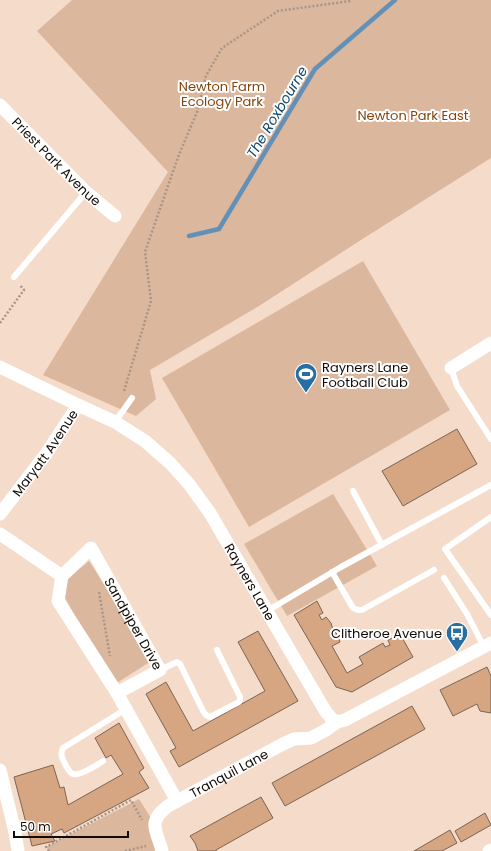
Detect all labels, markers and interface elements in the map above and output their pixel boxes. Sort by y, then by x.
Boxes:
water label: The Roxbourne [242,62,312,162]
park label: Newton Farm Ecology Park [179,77,265,111]
park label: Newton Park East [357,106,469,125]
street label: Priest Park Avenue [7,113,105,211]
place label: Rayners Lane Football Club [322,358,408,392]
sports icon: Rayners Lane Football Club [293,361,319,394]
street label: Maryatt Avenue [8,406,83,501]
street label: Rayners Lane [220,540,279,624]
street label: Sandpiper Drive [100,574,167,673]
bus stop icon: Clitheroe Avenue [444,620,470,653]
place label: Clitheroe Avenue [331,624,442,643]
street label: Tranquil Lane [186,745,272,803]
scale bar [14,813,128,839]
text: 50 m [20,818,51,835]

